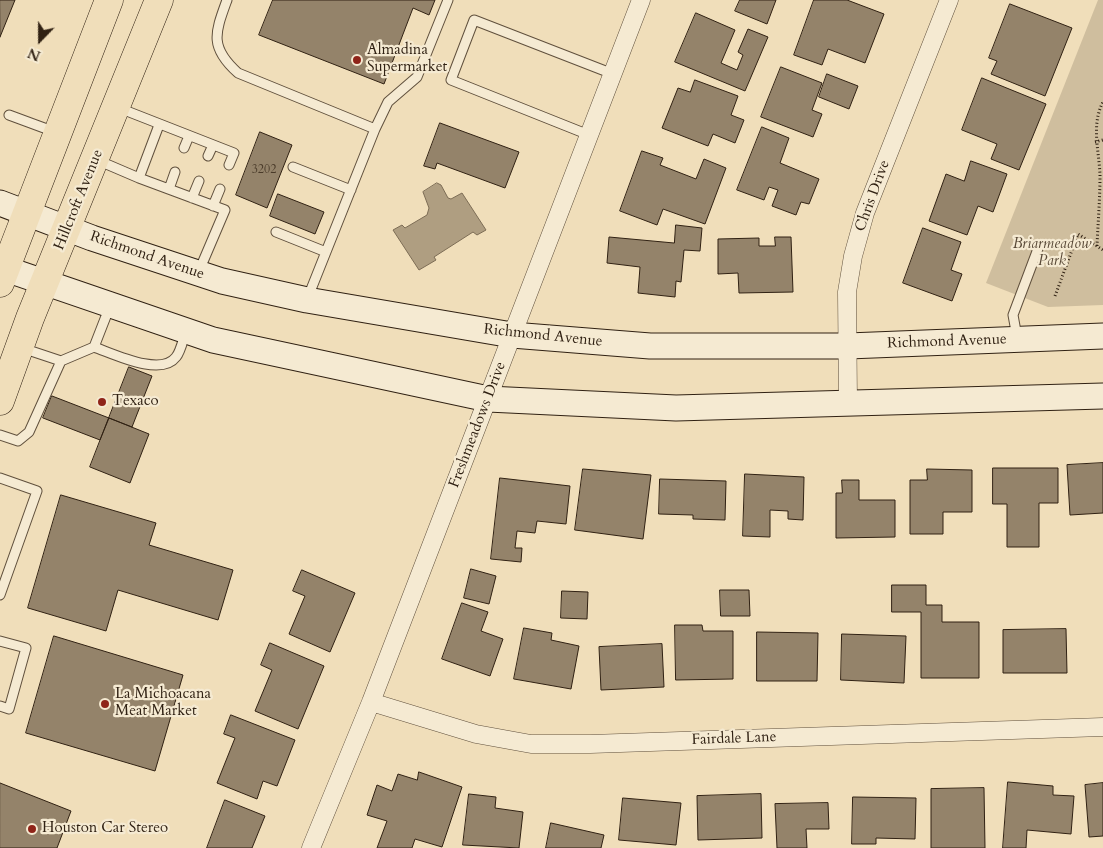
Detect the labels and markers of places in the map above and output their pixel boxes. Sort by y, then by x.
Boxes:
place label: Almadina Supermarket [367,42,447,77]
marker: Almadina Supermarket [351,54,363,66]
place label: Texaco [112,393,159,411]
marker: Texaco [96,396,108,408]
place label: La Michoacana Meat Market [115,686,211,721]
marker: La Michoacana Meat Market [99,698,111,710]
place label: Houston Car Stereo [42,820,168,838]
marker: Houston Car Stereo [26,823,38,835]

